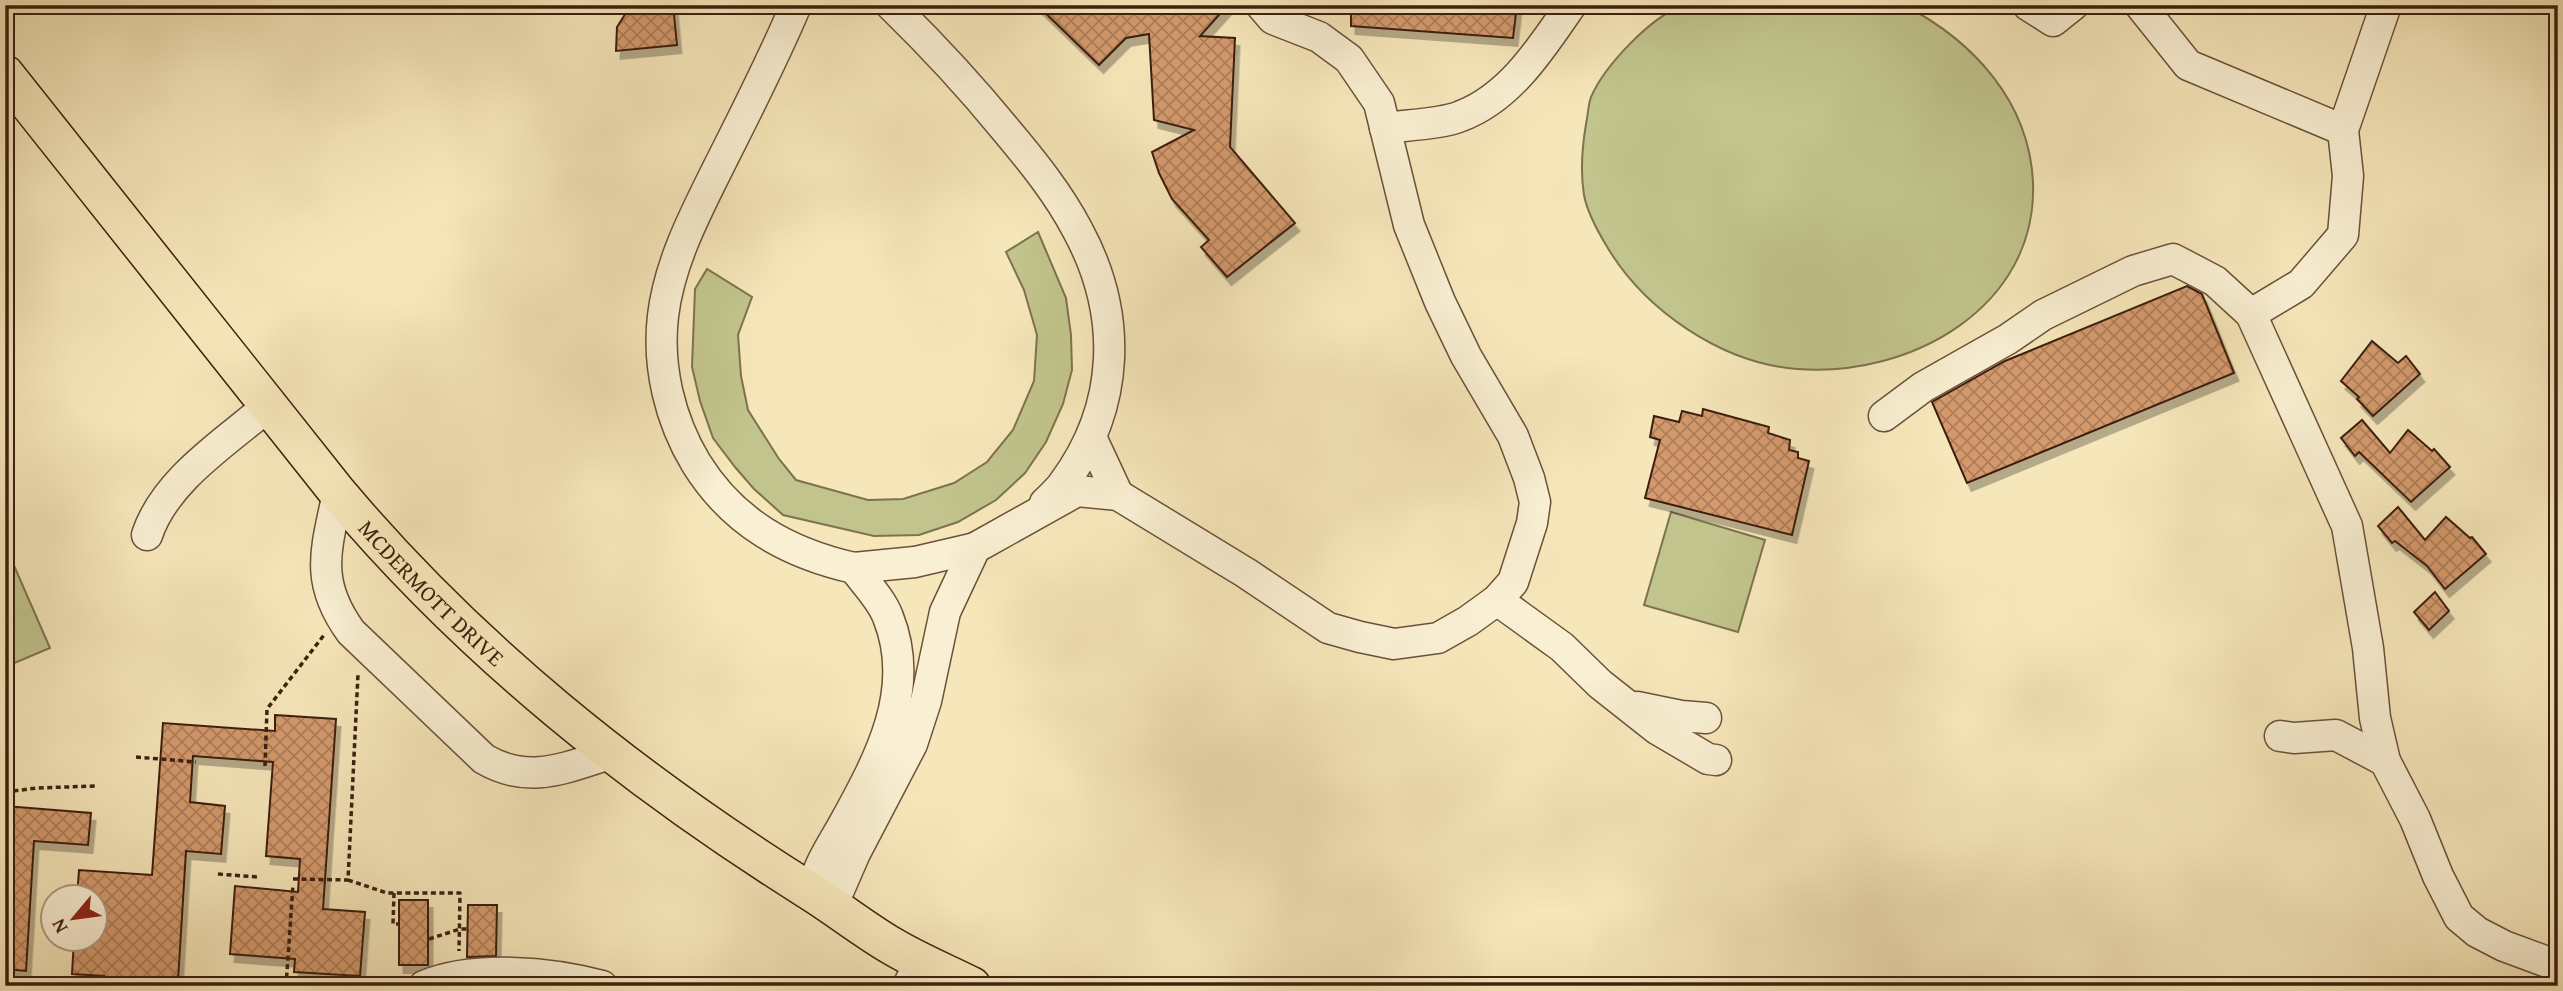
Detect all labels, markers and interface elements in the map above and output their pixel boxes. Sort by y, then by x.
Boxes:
street label: MCDERMOTT DRIVE [351,512,512,673]
north arrow [38,883,108,953]
text: N [44,914,74,939]

